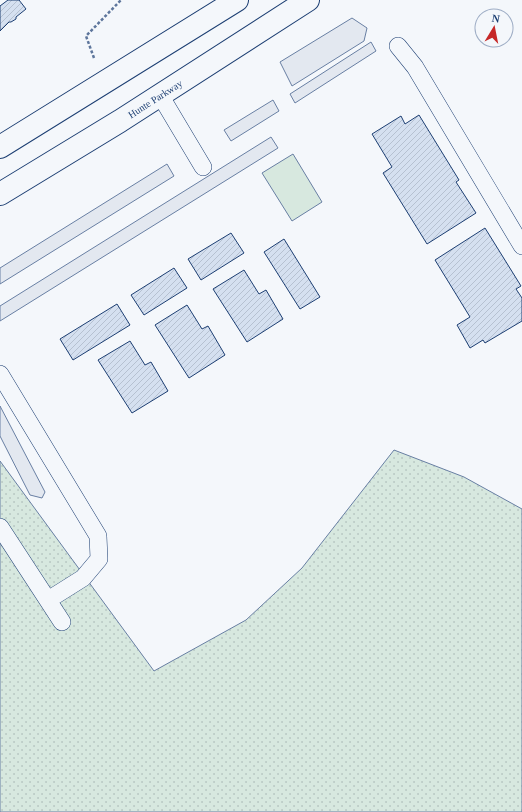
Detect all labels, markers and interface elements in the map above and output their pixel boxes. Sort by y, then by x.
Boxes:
north arrow [474,8,514,48]
text: N [491,12,501,25]
street label: Hunte Parkway [126,77,184,120]

